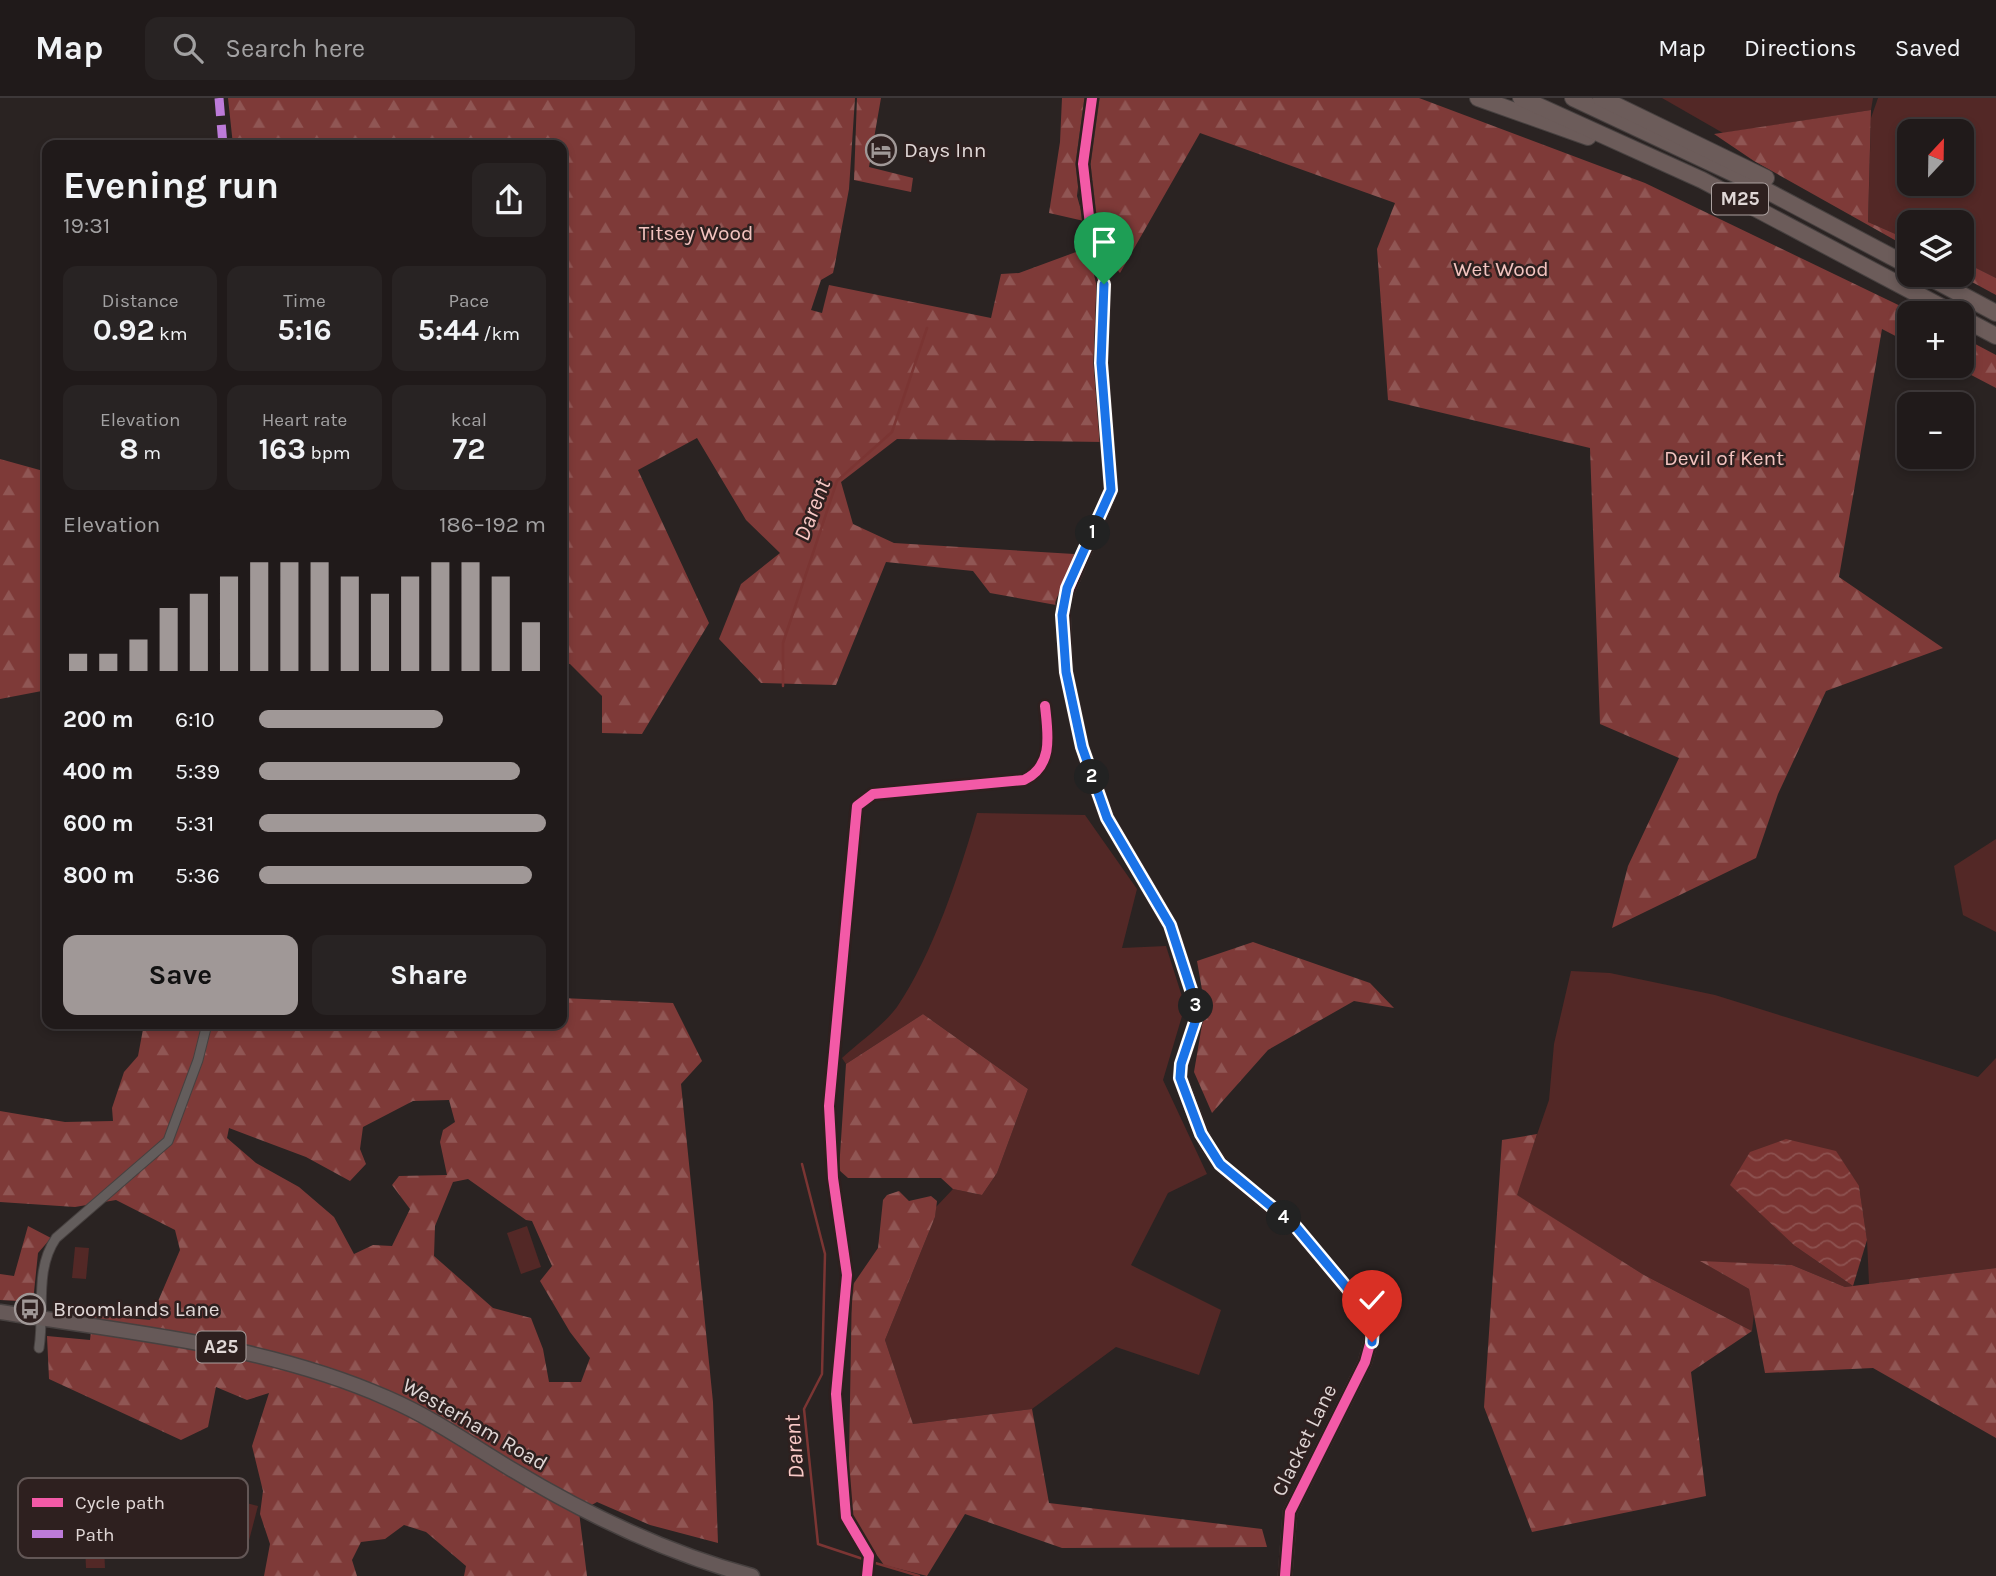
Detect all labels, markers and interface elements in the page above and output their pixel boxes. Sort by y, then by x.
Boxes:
search box [145,17,635,80]
text: Map [35,29,103,67]
icon: search [169,29,207,67]
text: Search here [225,33,365,64]
text: Map [1658,34,1706,62]
text: Directions [1744,34,1857,62]
text: Saved [1895,34,1961,62]
north arrow [1897,119,1974,196]
map controls [1897,119,1974,469]
hotel icon: Days Inn [864,133,898,167]
place label: Days Inn [904,138,986,162]
text: Evening run [63,163,279,208]
button: share [472,163,546,237]
road number: M25 [1712,184,1768,214]
button: layers [1897,210,1974,287]
text: 19:31 [63,212,110,239]
pin [1074,212,1134,284]
park label: Titsey Wood [639,221,753,245]
icon: arrive [1085,223,1123,261]
park label: Wet Wood [1453,257,1549,281]
text: Distance [102,290,179,312]
text: Time [283,290,326,312]
text: Pace [449,290,489,312]
button: + [1897,301,1974,378]
text: 0.92 [93,312,155,348]
text: 5:16 [277,312,332,348]
text: 5:44 [418,312,479,348]
text: km [155,323,188,345]
text: /km [479,323,520,345]
button: − [1897,392,1974,469]
text: Elevation [100,409,180,431]
text: Heart rate [262,409,347,431]
text: kcal [451,409,487,431]
text: 8 [119,431,139,467]
text: 163 [258,431,306,467]
text: 72 [452,431,485,467]
text: m [139,442,161,464]
text: bpm [306,442,351,464]
park label: Devil of Kent [1664,446,1784,470]
water label: Darent [788,474,837,545]
text: Elevation [63,511,160,538]
text: 186–192 m [439,511,546,538]
pin: 1 [1076,516,1110,550]
text: 1 [1089,521,1096,543]
text: 200 m [63,706,134,733]
text: 6:10 [175,706,215,733]
text: 400 m [63,758,133,785]
text: 5:39 [175,758,220,785]
pin: 2 [1074,760,1110,794]
text: 2 [1086,765,1097,787]
text: 600 m [63,810,134,837]
text: 5:31 [175,810,214,837]
text: 800 m [63,862,135,889]
text: 5:36 [175,862,220,889]
button: Save [63,935,298,1015]
button: Share [312,935,546,1015]
pin: 3 [1178,988,1214,1024]
text: 3 [1190,994,1201,1016]
pin: 4 [1266,1200,1302,1236]
text: 4 [1278,1206,1289,1228]
pin [1342,1270,1402,1342]
icon: check [1353,1281,1391,1319]
bus stop icon: Broomlands Lane [13,1292,47,1326]
place label: Broomlands Lane [53,1297,220,1321]
road number: A25 [196,1331,246,1362]
street label: Westerham Road [398,1373,552,1475]
street label: Clacket Lane [1267,1380,1341,1500]
water label: Darent [778,1413,810,1480]
legend [18,1478,248,1558]
text: Cycle path [75,1492,165,1514]
text: Path [75,1524,115,1546]

